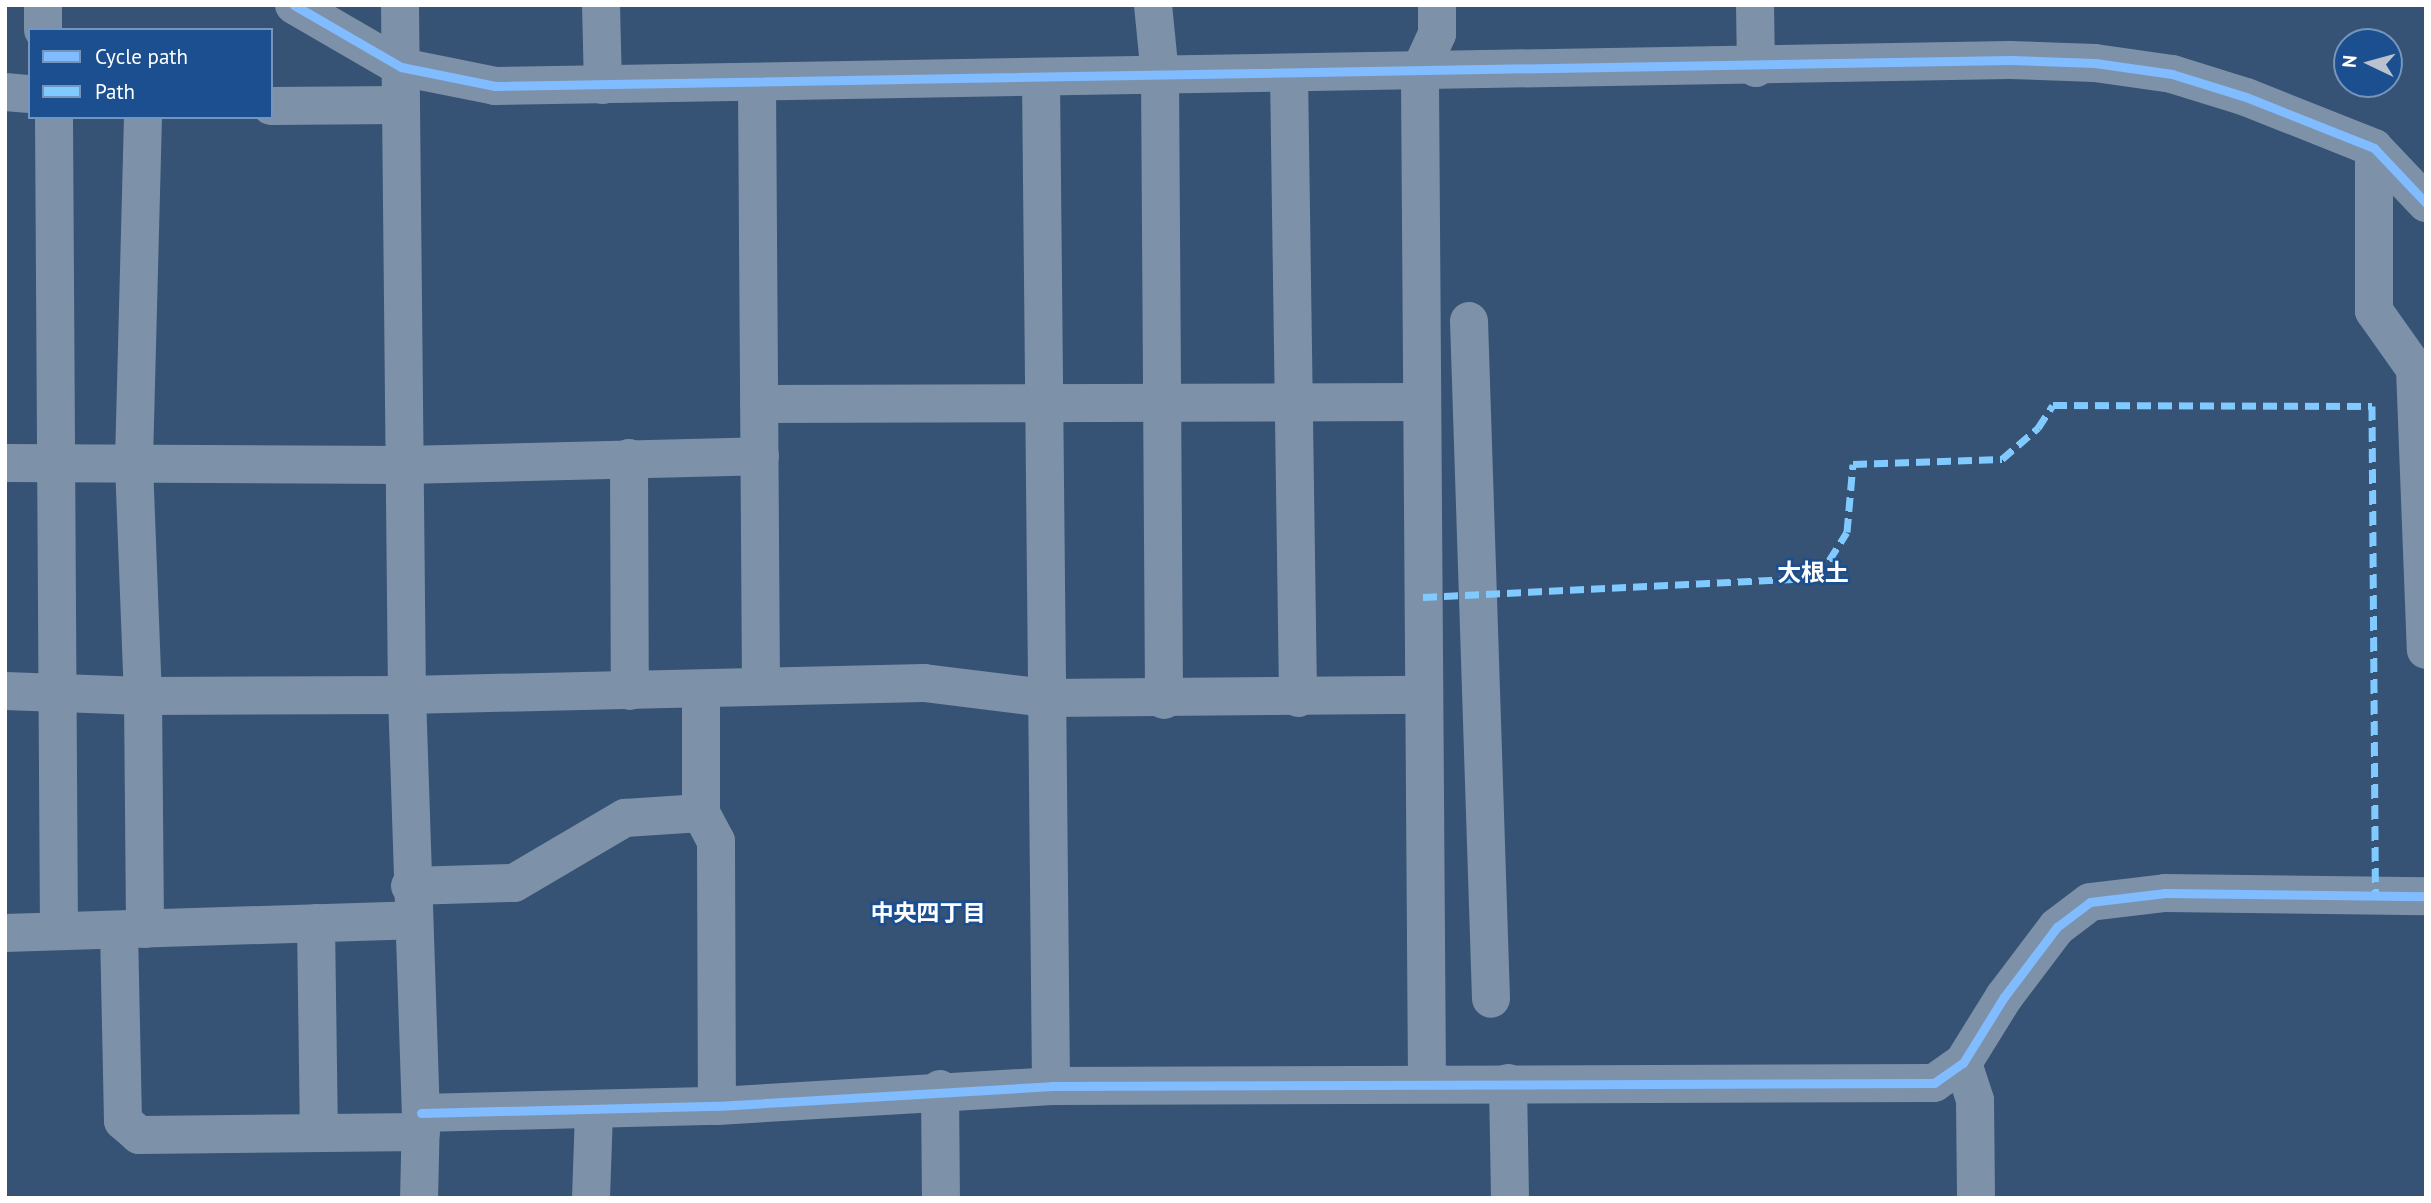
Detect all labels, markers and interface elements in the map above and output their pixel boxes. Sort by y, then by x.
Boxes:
legend [28,28,273,119]
north arrow [2333,28,2403,98]
text: Cycle path [95,43,188,70]
text: N [2337,54,2362,69]
text: Path [95,78,135,105]
district label: 大根土 [1777,559,1849,587]
district label: 中央四丁目 [871,899,985,927]

